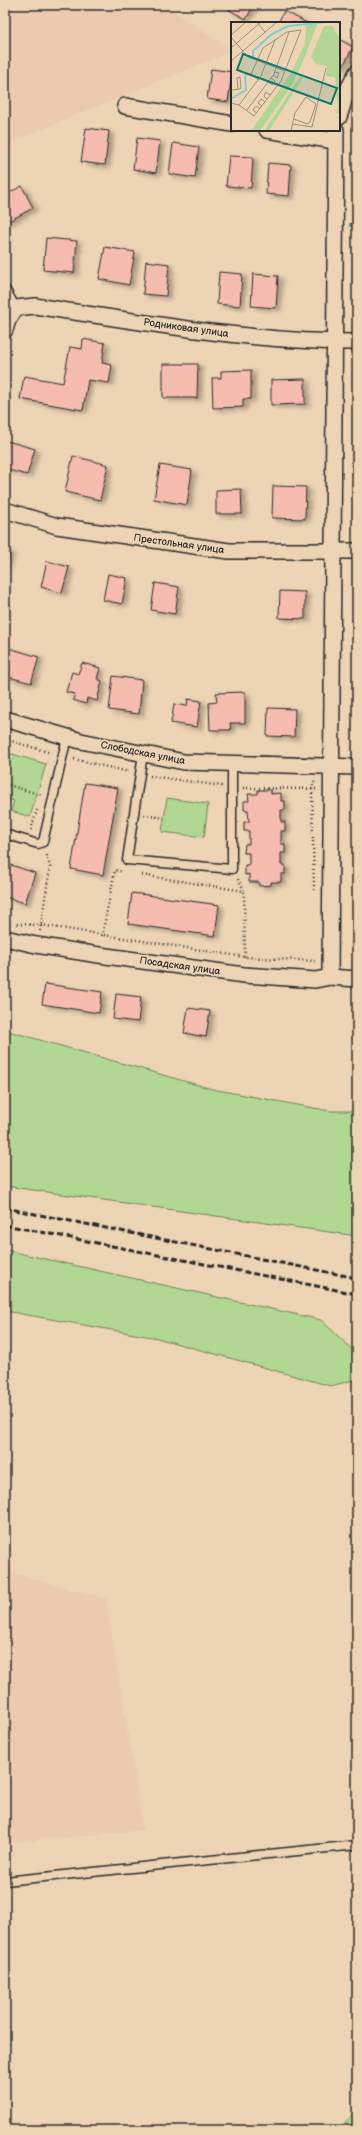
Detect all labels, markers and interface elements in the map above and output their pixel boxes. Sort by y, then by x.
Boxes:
inset map [231,22,340,131]
street label: Родниковая улица [143,316,230,340]
street label: Престольная улица [133,532,225,556]
street label: Слободская улица [100,739,186,767]
street label: Посадская улица [139,954,221,978]

